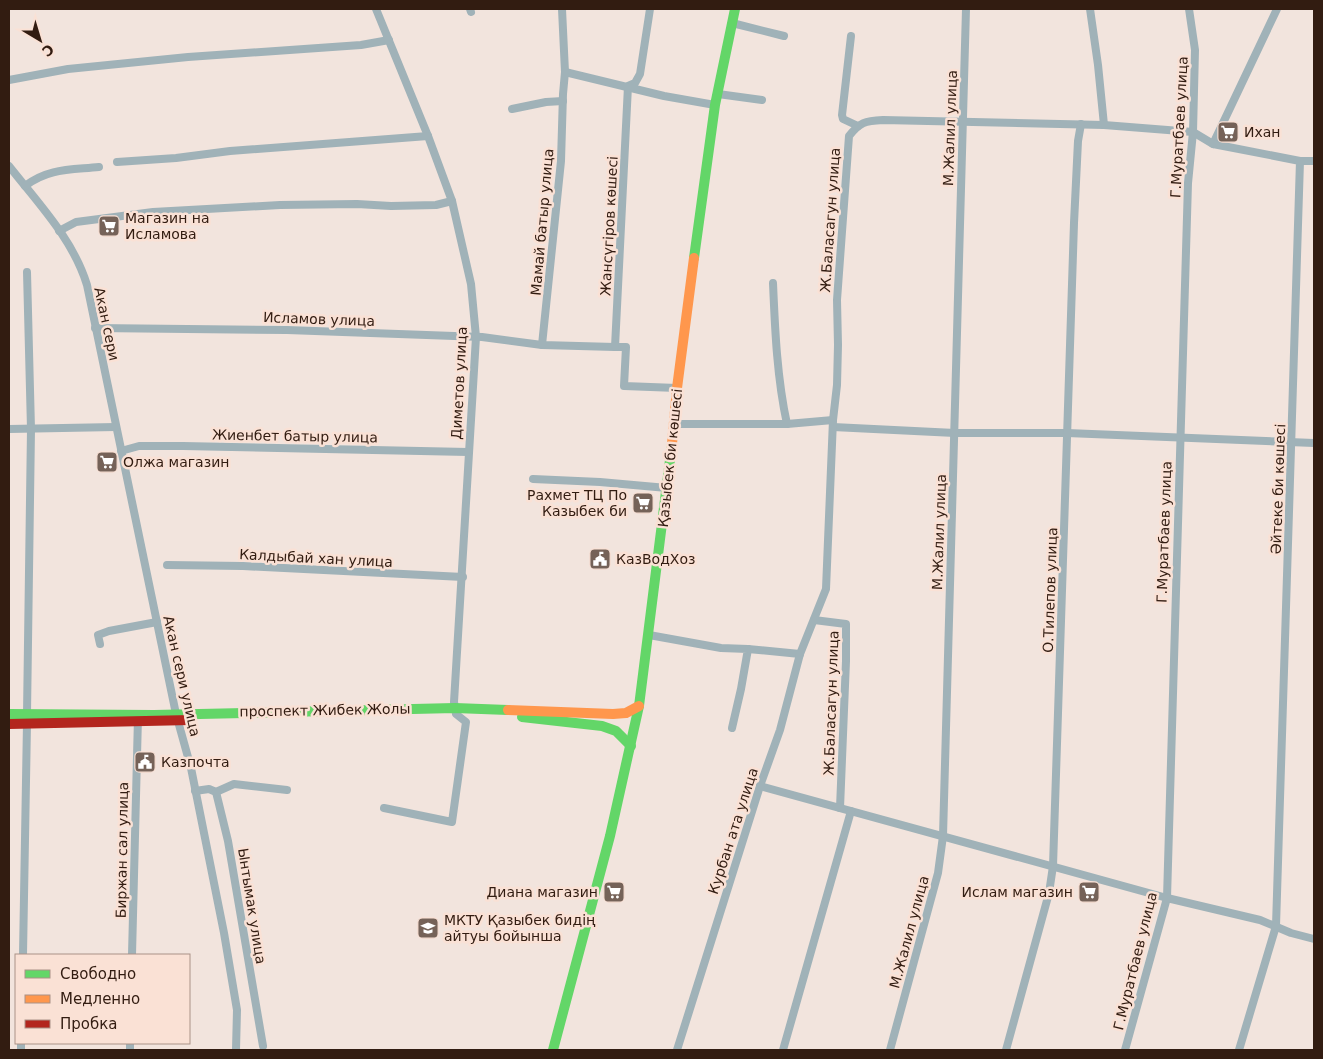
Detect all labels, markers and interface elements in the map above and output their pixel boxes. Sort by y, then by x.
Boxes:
north arrow [15,15,65,65]
text: С [39,41,57,60]
street label: Г.Муратбаев улица [1167,56,1191,198]
street label: М.Жалил улица [940,70,960,186]
supermarket icon: Ихан [1216,120,1240,144]
place label: Ихан [1244,124,1281,140]
street label: Ж.Баласагун улица [817,147,843,293]
street label: Мамай батыр улица [528,148,556,296]
street label: Жансүгіров көшесі [597,156,621,296]
place label: Магазин на Исламова [125,210,209,242]
supermarket icon: Магазин на Исламова [97,214,121,238]
street label: Акан сери [91,286,123,362]
street label: Исламов улица [263,309,375,329]
street label: Диметов улица [448,326,470,440]
street label: Қазыбек би көшесі [655,388,685,528]
street label: Әйтеке би көшесі [1268,423,1288,555]
street label: Жиенбет батыр улица [212,427,378,445]
supermarket icon: Олжа магазин [95,450,119,474]
place label: Олжа магазин [123,454,229,470]
street label: Г.Муратбаев улица [1154,461,1174,603]
street label: М.Жалил улица [929,474,949,590]
place label: Рахмет ТЦ По Казыбек би [527,487,627,519]
supermarket icon: Рахмет ТЦ По Казыбек би [631,491,655,515]
street label: О.Тилепов улица [1040,527,1060,653]
street label: Калдыбай хан улица [239,546,393,570]
public building icon: КазВодХоз [588,547,612,571]
place label: КазВодХоз [616,551,695,567]
street label: Акан сери улица [160,614,204,738]
street label: Ж.Баласагун улица [820,630,842,776]
street label: проспект Жибек Жолы [239,701,411,719]
public building icon: Казпочта [133,750,157,774]
place label: Казпочта [161,754,230,770]
street label: Курбан ата улица [705,766,761,896]
street label: Биржан сал улица [113,782,131,918]
street label: Ынтымак улица [235,847,269,965]
street label: М.Жалил улица [886,874,932,990]
supermarket icon: Диана магазин [602,880,626,904]
supermarket icon: Ислам магазин [1077,880,1101,904]
place label: Диана магазин [486,884,598,900]
place label: Ислам магазин [962,884,1073,900]
street label: Г.Муратбаев улица [1110,890,1160,1032]
place label: МКТУ Қазыбек бидің айтуы бойынша [444,912,596,944]
school or university icon: МКТУ Қазыбек бидің айтуы бойынша [416,916,440,940]
legend [15,954,190,1044]
text: Свободно [60,965,136,983]
text: Медленно [60,990,140,1008]
text: Пробка [60,1015,117,1033]

